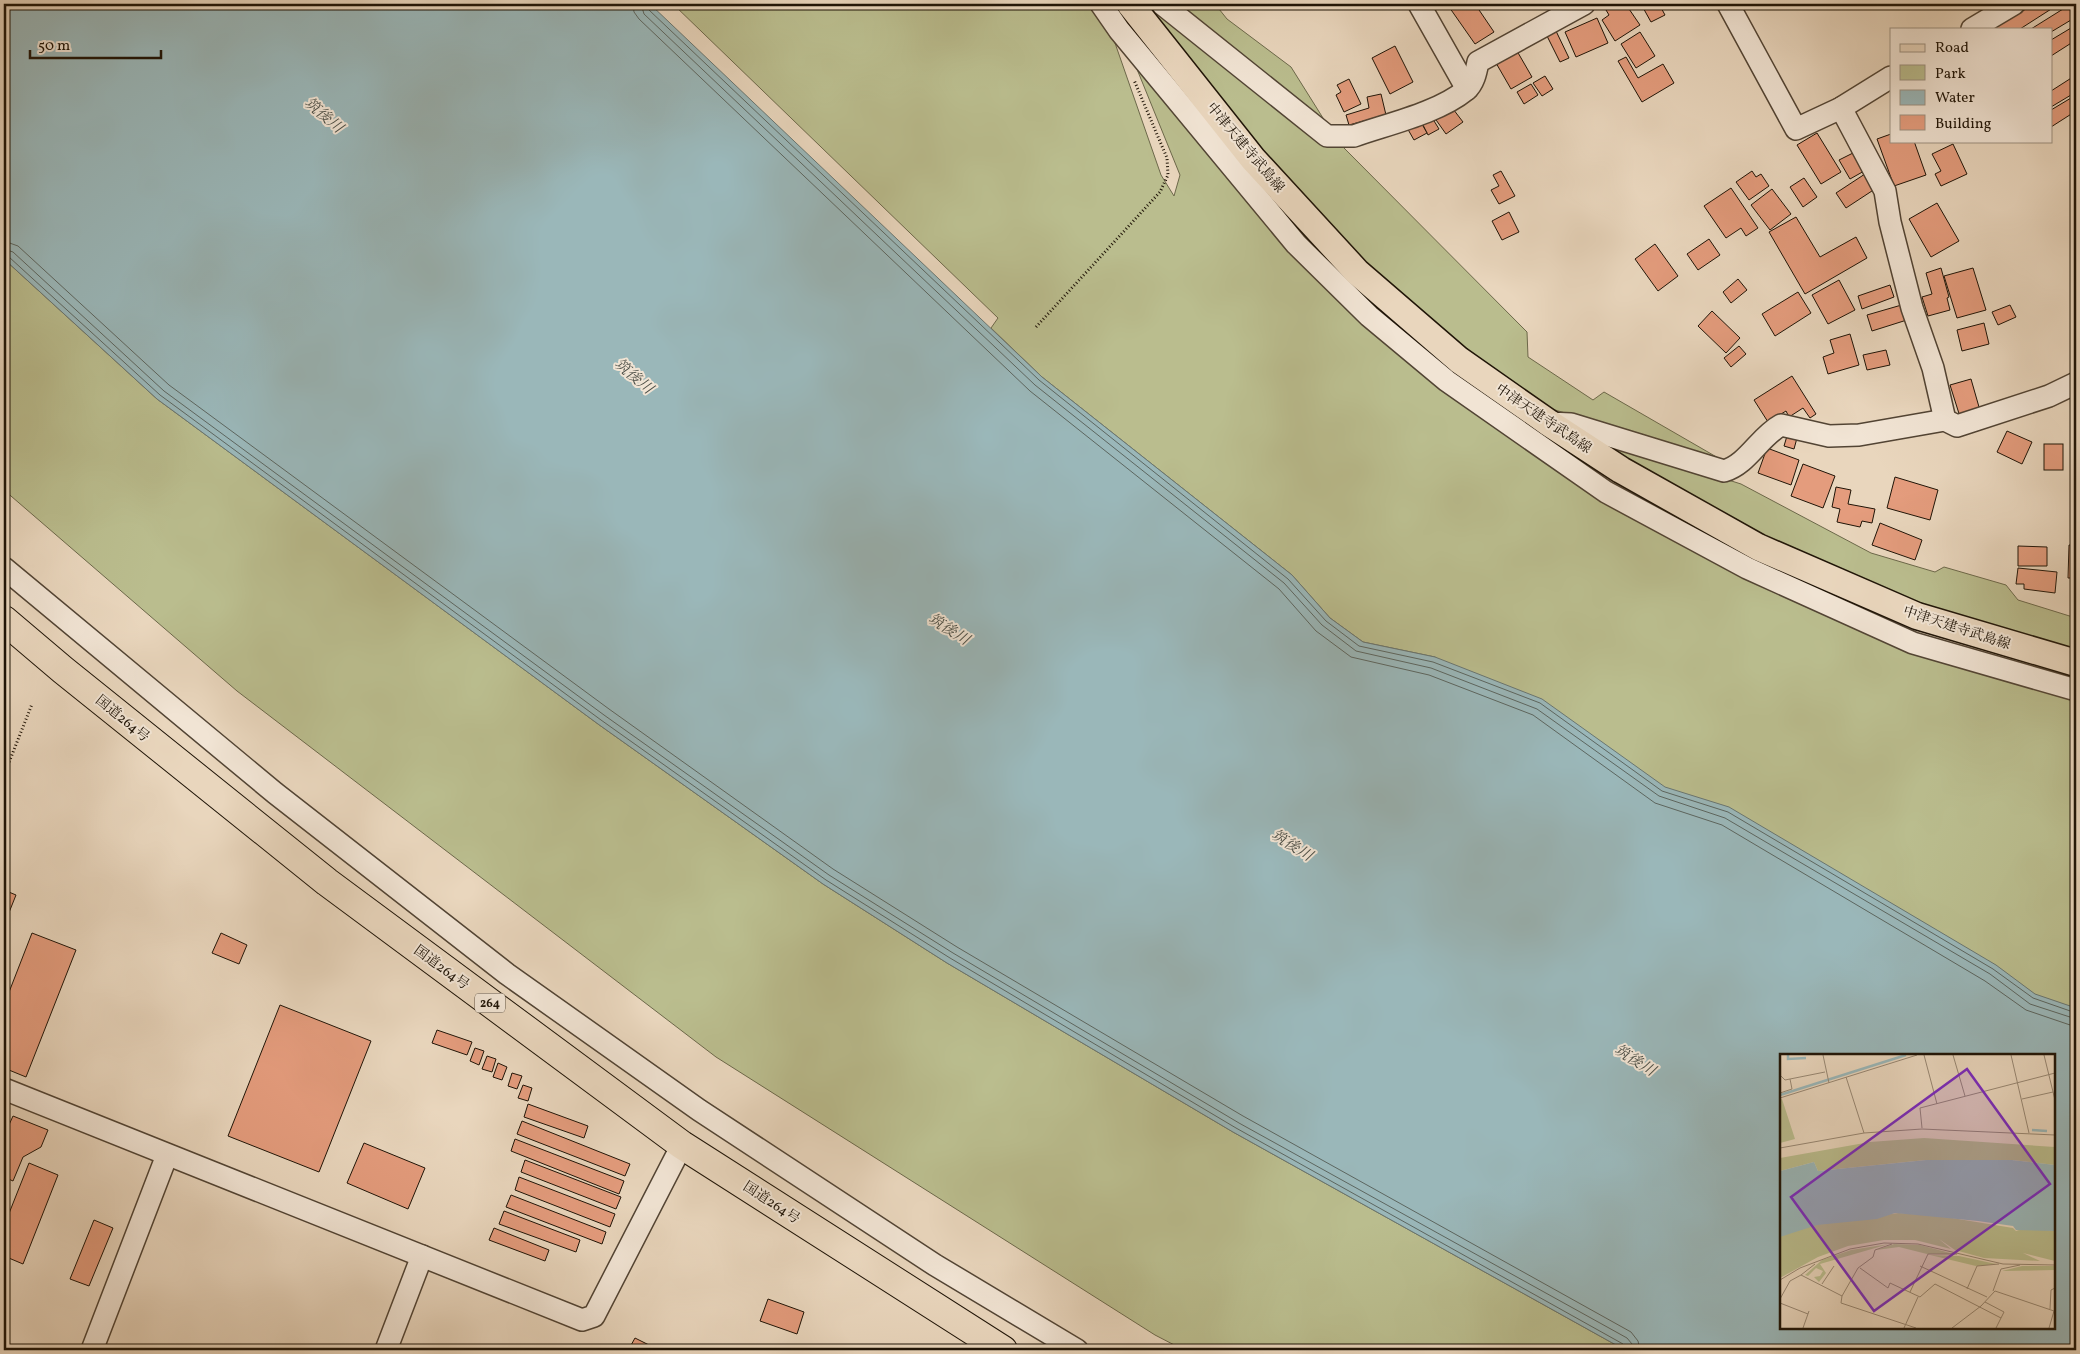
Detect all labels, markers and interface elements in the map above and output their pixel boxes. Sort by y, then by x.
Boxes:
scale bar [30,28,161,60]
legend [1890,28,2052,142]
text: 50 m [38,36,70,57]
text: Road [1935,38,1969,59]
text: Park [1935,64,1966,85]
text: Water [1935,88,1975,109]
water label: 筑後川 [299,94,349,140]
street label: 中津天建寺武島線 [1202,99,1288,197]
text: Building [1935,114,1992,135]
water label: 筑後川 [609,355,659,401]
street label: 中津天建寺武島線 [1491,380,1595,458]
street label: 中津天建寺武島線 [1900,602,2013,655]
water label: 筑後川 [924,609,975,652]
street label: 国道264号 [91,691,153,747]
water label: 筑後川 [1267,825,1318,868]
street label: 国道264号 [409,942,473,995]
road number: 264 [475,994,505,1012]
water label: 筑後川 [1610,1040,1661,1083]
inset map [1780,1054,2055,1329]
street label: 国道264号 [739,1178,803,1229]

